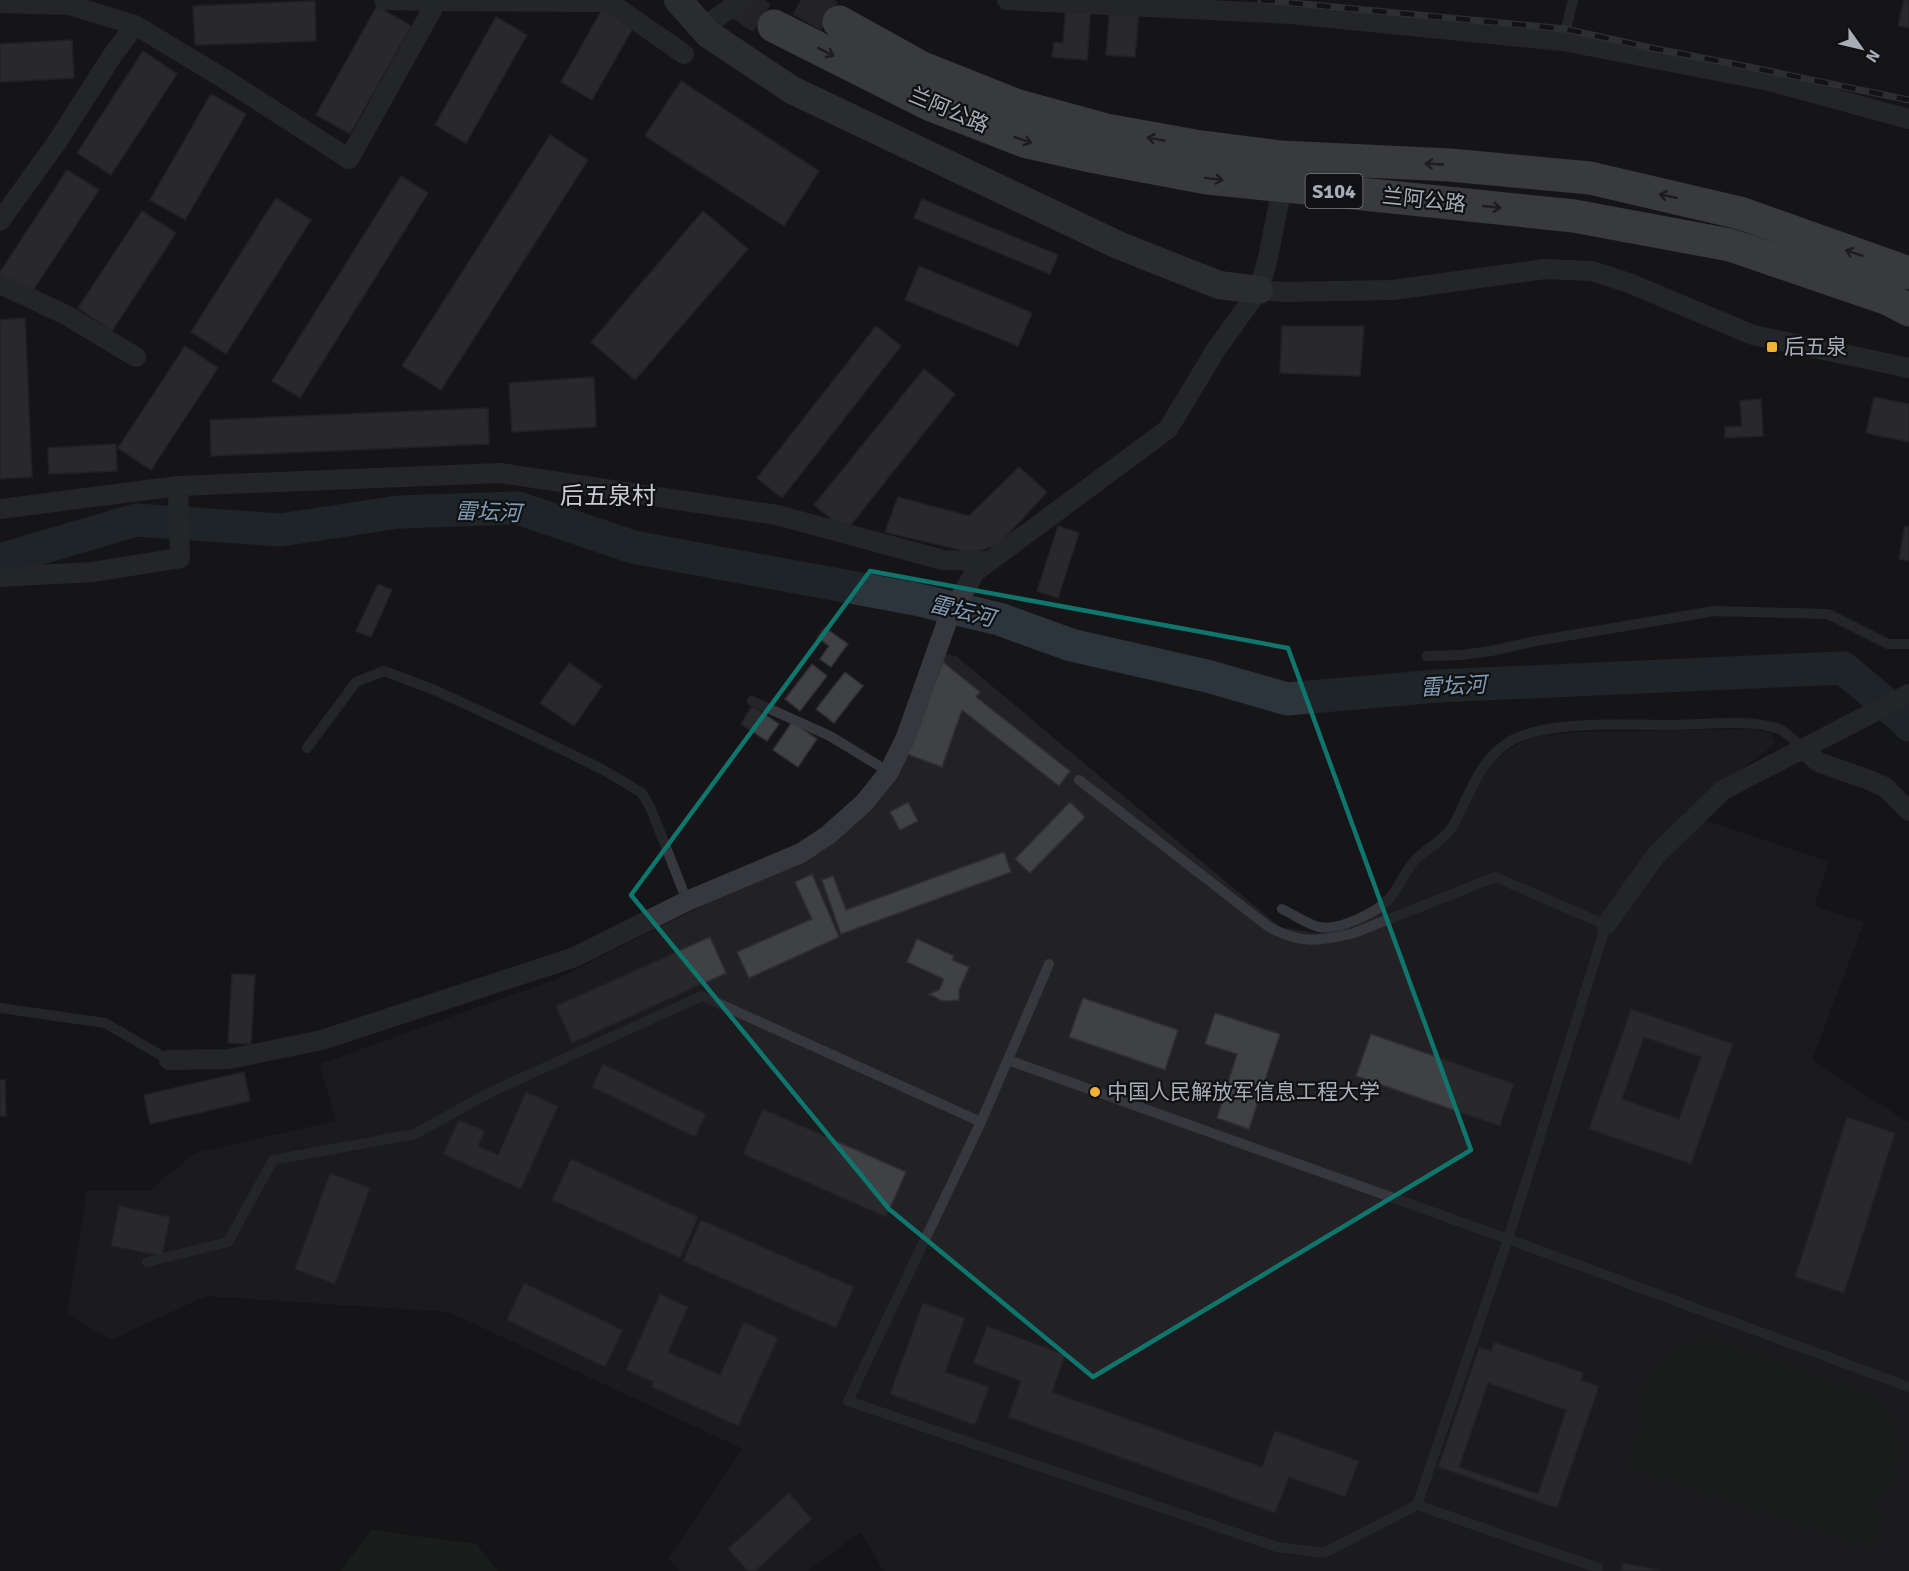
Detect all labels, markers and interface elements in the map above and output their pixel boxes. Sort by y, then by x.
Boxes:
north arrow [1831,18,1891,78]
text: N [1861,46,1884,66]
one-way arrow [817,47,835,59]
street label: 兰阿公路 [905,82,993,138]
one-way arrow [1147,134,1166,145]
one-way arrow [1013,136,1032,147]
one-way arrow [1424,159,1444,170]
one-way arrow [1204,174,1224,185]
road number: S104 [1306,174,1362,208]
street label: 兰阿公路 [1381,183,1467,217]
one-way arrow [1659,190,1678,201]
one-way arrow [1481,202,1501,213]
one-way arrow [1845,246,1864,257]
place label: 后五泉 [1784,334,1847,360]
marker: 后五泉 [1765,340,1779,354]
district label: 后五泉村 [560,481,656,511]
water label: 雷坛河 [455,497,525,527]
water label: 雷坛河 [927,590,1001,633]
water label: 雷坛河 [1419,671,1491,701]
place label: 中国人民解放军信息工程大学 [1107,1079,1380,1105]
marker: 中国人民解放军信息工程大学 [1088,1085,1102,1099]

